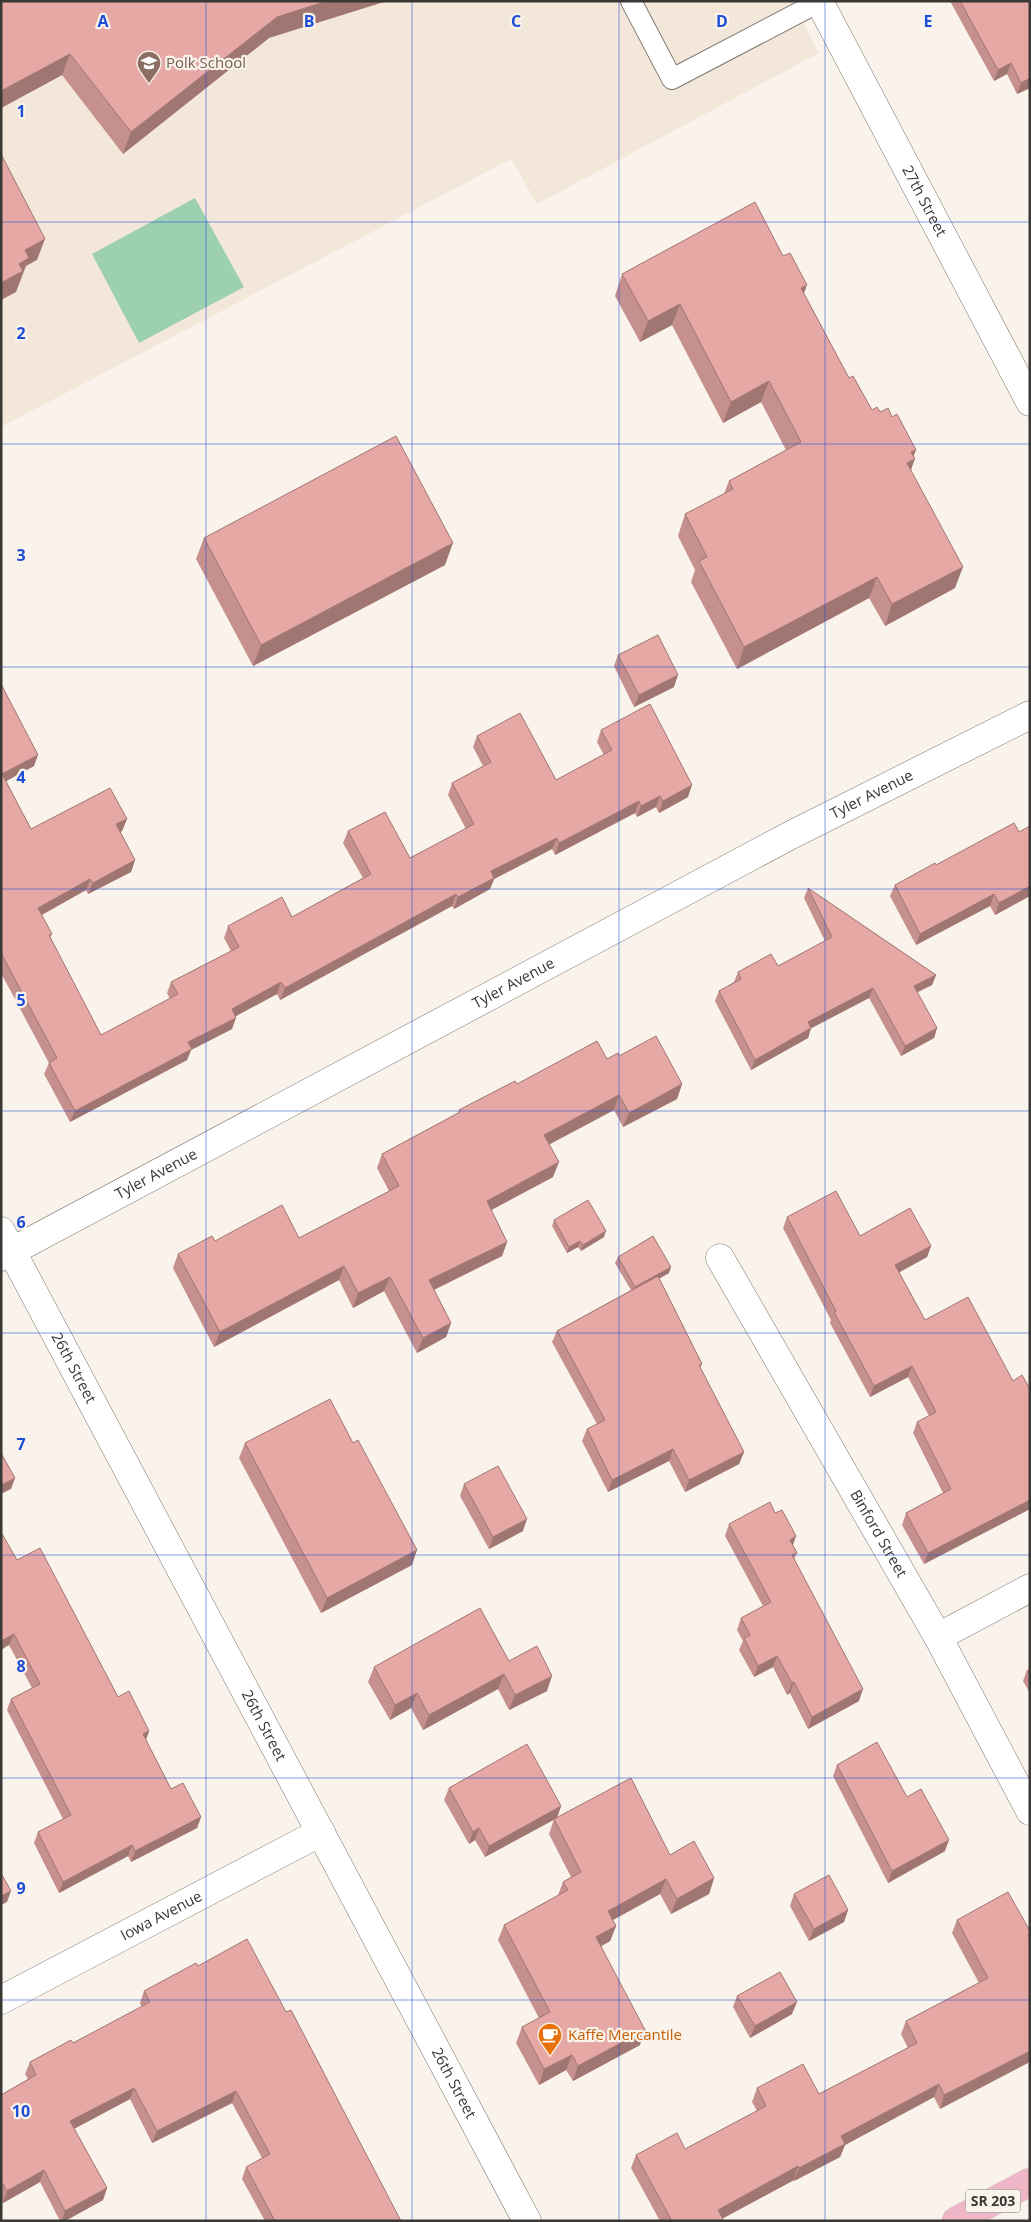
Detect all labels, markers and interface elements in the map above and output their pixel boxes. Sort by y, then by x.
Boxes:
text: A [97,10,109,32]
text: B [304,10,314,32]
text: C [511,10,521,32]
text: D [716,10,728,32]
text: E [924,10,933,32]
school or university icon: Polk School [136,50,162,84]
place label: Polk School [166,52,246,72]
text: 1 [16,100,26,122]
street label: 27th Street [898,162,952,240]
text: 2 [16,322,26,344]
text: 3 [16,544,26,566]
street label: Tyler Avenue [826,764,916,823]
text: 4 [16,766,26,788]
street label: Tyler Avenue [468,952,558,1012]
text: 5 [16,989,26,1011]
street label: Tyler Avenue [111,1143,200,1203]
text: 6 [16,1211,26,1233]
street label: 26th Street [48,1328,102,1406]
text: 7 [16,1433,26,1455]
street label: Binford Street [846,1486,913,1581]
text: 8 [16,1655,26,1677]
street label: 26th Street [238,1686,292,1764]
text: 9 [16,1877,26,1899]
street label: Iowa Avenue [117,1885,205,1945]
cafe icon: Kaffe Mercantile [537,2022,563,2056]
place label: Kaffe Mercantile [568,2024,682,2044]
street label: 26th Street [428,2044,482,2122]
text: 10 [12,2100,30,2122]
road number: SR 203 [966,2190,1020,2212]

